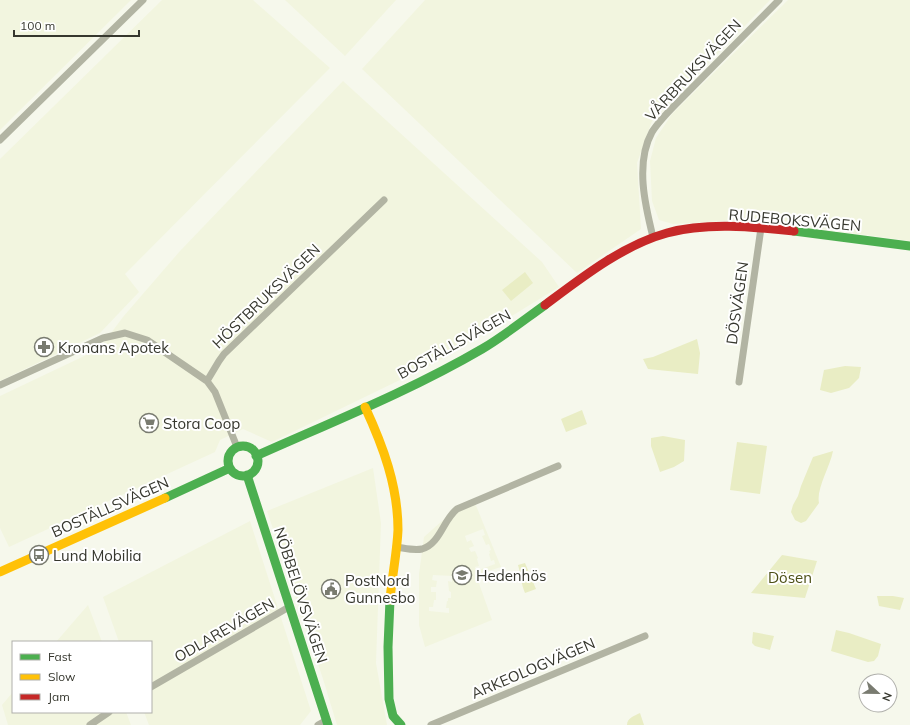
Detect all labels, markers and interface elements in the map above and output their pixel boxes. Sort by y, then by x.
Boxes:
scale bar [14,12,139,38]
street label: VÅRBRUKSVÄGEN [640,14,745,125]
text: 100 m [20,18,55,33]
street label: RUDEBOKSVÄGEN [728,205,862,235]
street label: HÖSTBRUKSVÄGEN [208,240,324,352]
street label: DÖSVÄGEN [722,260,752,346]
street label: BOSTÄLLSVÄGEN [394,305,514,383]
pharmacy icon: Kronans Apotek [33,336,55,358]
place label: Kronans Apotek [58,338,169,357]
supermarket icon: Stora Coop [138,412,160,434]
place label: Stora Coop [163,414,240,433]
street label: BOSTÄLLSVÄGEN [48,473,172,541]
street label: NÖBBELÖVSVÄGEN [270,525,332,665]
bus stop icon: Lund Mobilia [28,544,50,566]
place label: Lund Mobilia [53,546,142,565]
school or university icon: Hedenhös [451,564,473,586]
place label: Hedenhös [476,566,546,585]
park label: Dösen [768,568,812,587]
place label: PostNord Gunnesbo [345,571,415,607]
public building icon: PostNord Gunnesbo [320,578,342,600]
street label: ODLAREVÄGEN [171,594,277,666]
street label: ARKEOLOGVÄGEN [468,633,598,703]
legend [12,641,152,713]
text: Fast [48,649,72,664]
text: Slow [48,669,76,684]
north arrow [858,673,898,713]
text: Jam [48,689,70,704]
text: N [879,690,895,703]

